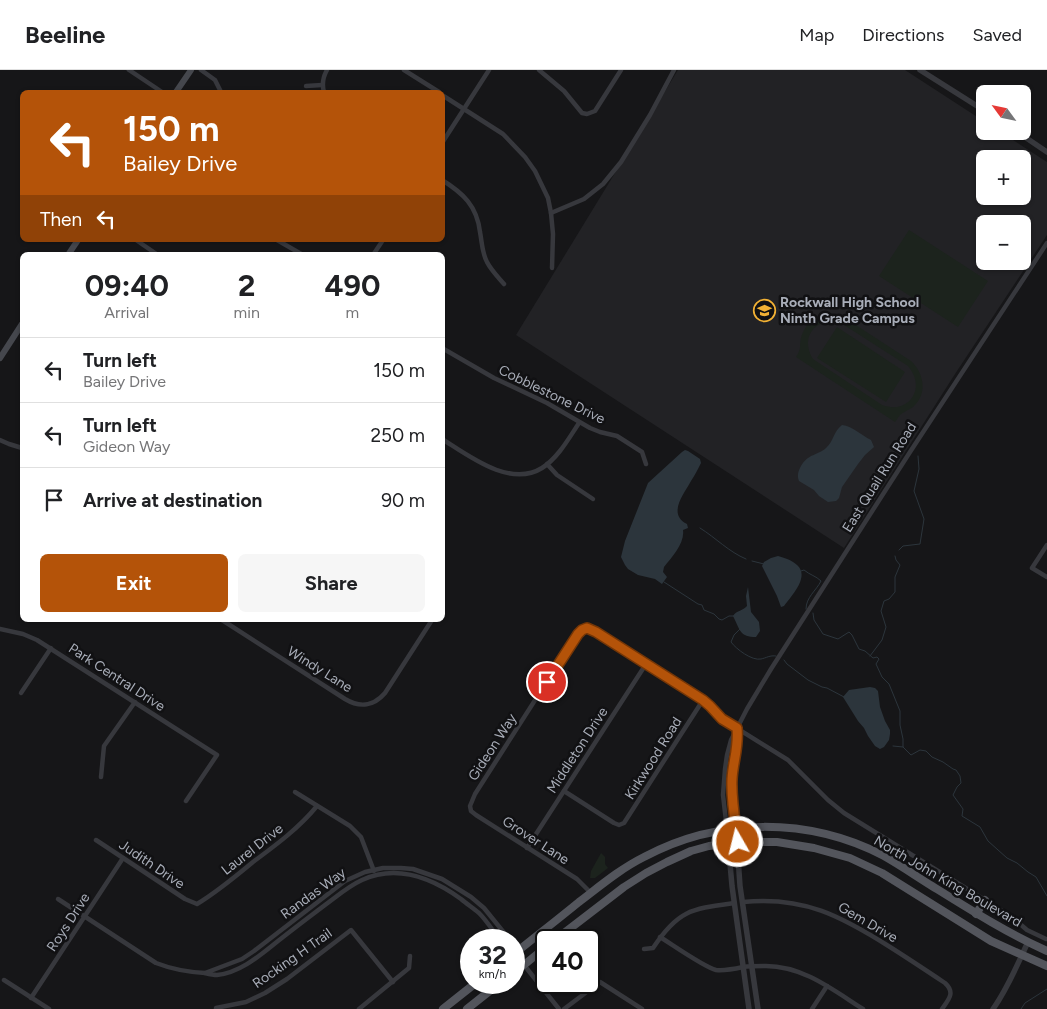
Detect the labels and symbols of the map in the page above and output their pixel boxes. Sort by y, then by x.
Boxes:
north arrow [976,85,1031,140]
place label: Rockwall High School Ninth Grade Campus [780,294,919,327]
school or university icon: Rockwall High School Ninth Grade Campus [752,298,776,322]
street label: Cobblestone Drive [496,361,608,428]
street label: East Quail Run Road [839,419,920,535]
street label: Park Central Drive [65,640,168,715]
street label: Windy Lane [284,643,356,696]
pin [526,661,568,703]
street label: Middleton Drive [543,704,612,797]
street label: Gideon Way [464,710,521,784]
street label: Kirkwood Road [621,714,686,803]
street label: Grover Lane [499,813,573,868]
position arrow [711,815,763,867]
street label: Laurel Drive [218,820,287,879]
street label: North John King Boulevard [871,832,1025,931]
street label: Judith Drive [116,836,188,893]
street label: Randas Way [277,864,350,923]
street label: Roys Drive [43,889,94,955]
street label: Gem Drive [835,899,901,946]
street label: Rocking H Trail [249,925,335,992]
speed limit sign: 40 [535,929,600,994]

